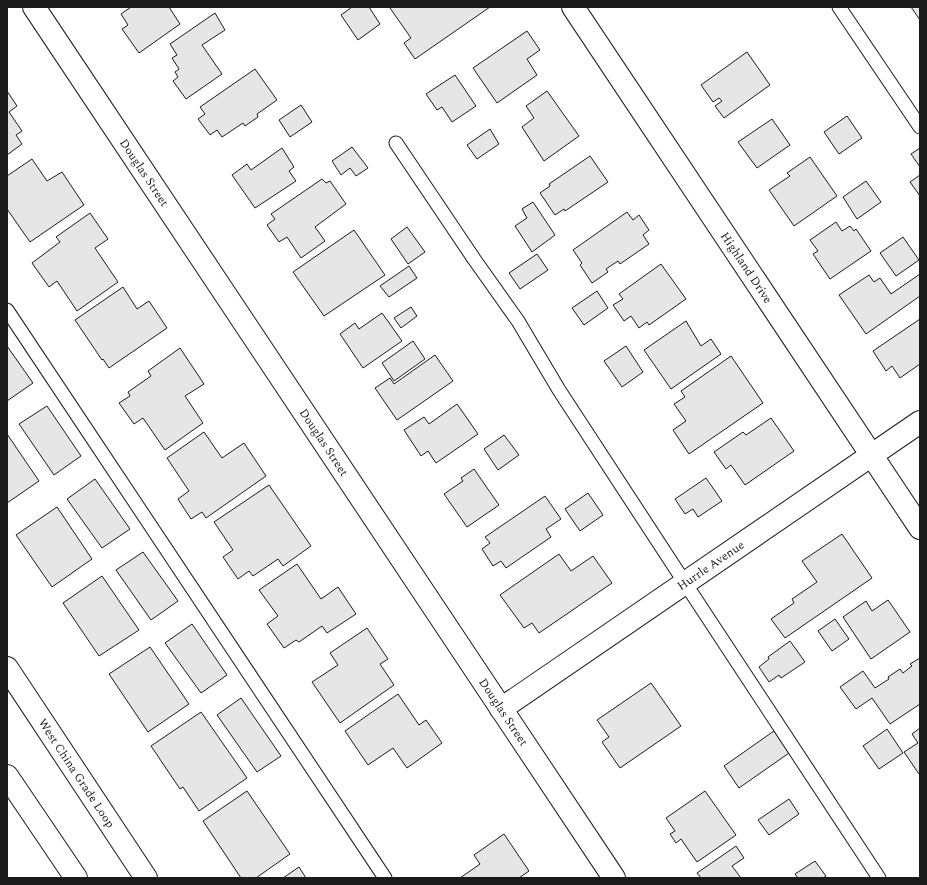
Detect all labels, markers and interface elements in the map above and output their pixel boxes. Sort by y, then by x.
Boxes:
street label: Douglas Street [114,135,173,211]
street label: Highland Drive [715,228,777,308]
street label: Douglas Street [294,405,353,480]
street label: Hurrle Avenue [673,536,749,596]
street label: Douglas Street [473,675,533,750]
street label: West China Grade Loop [33,715,119,832]

